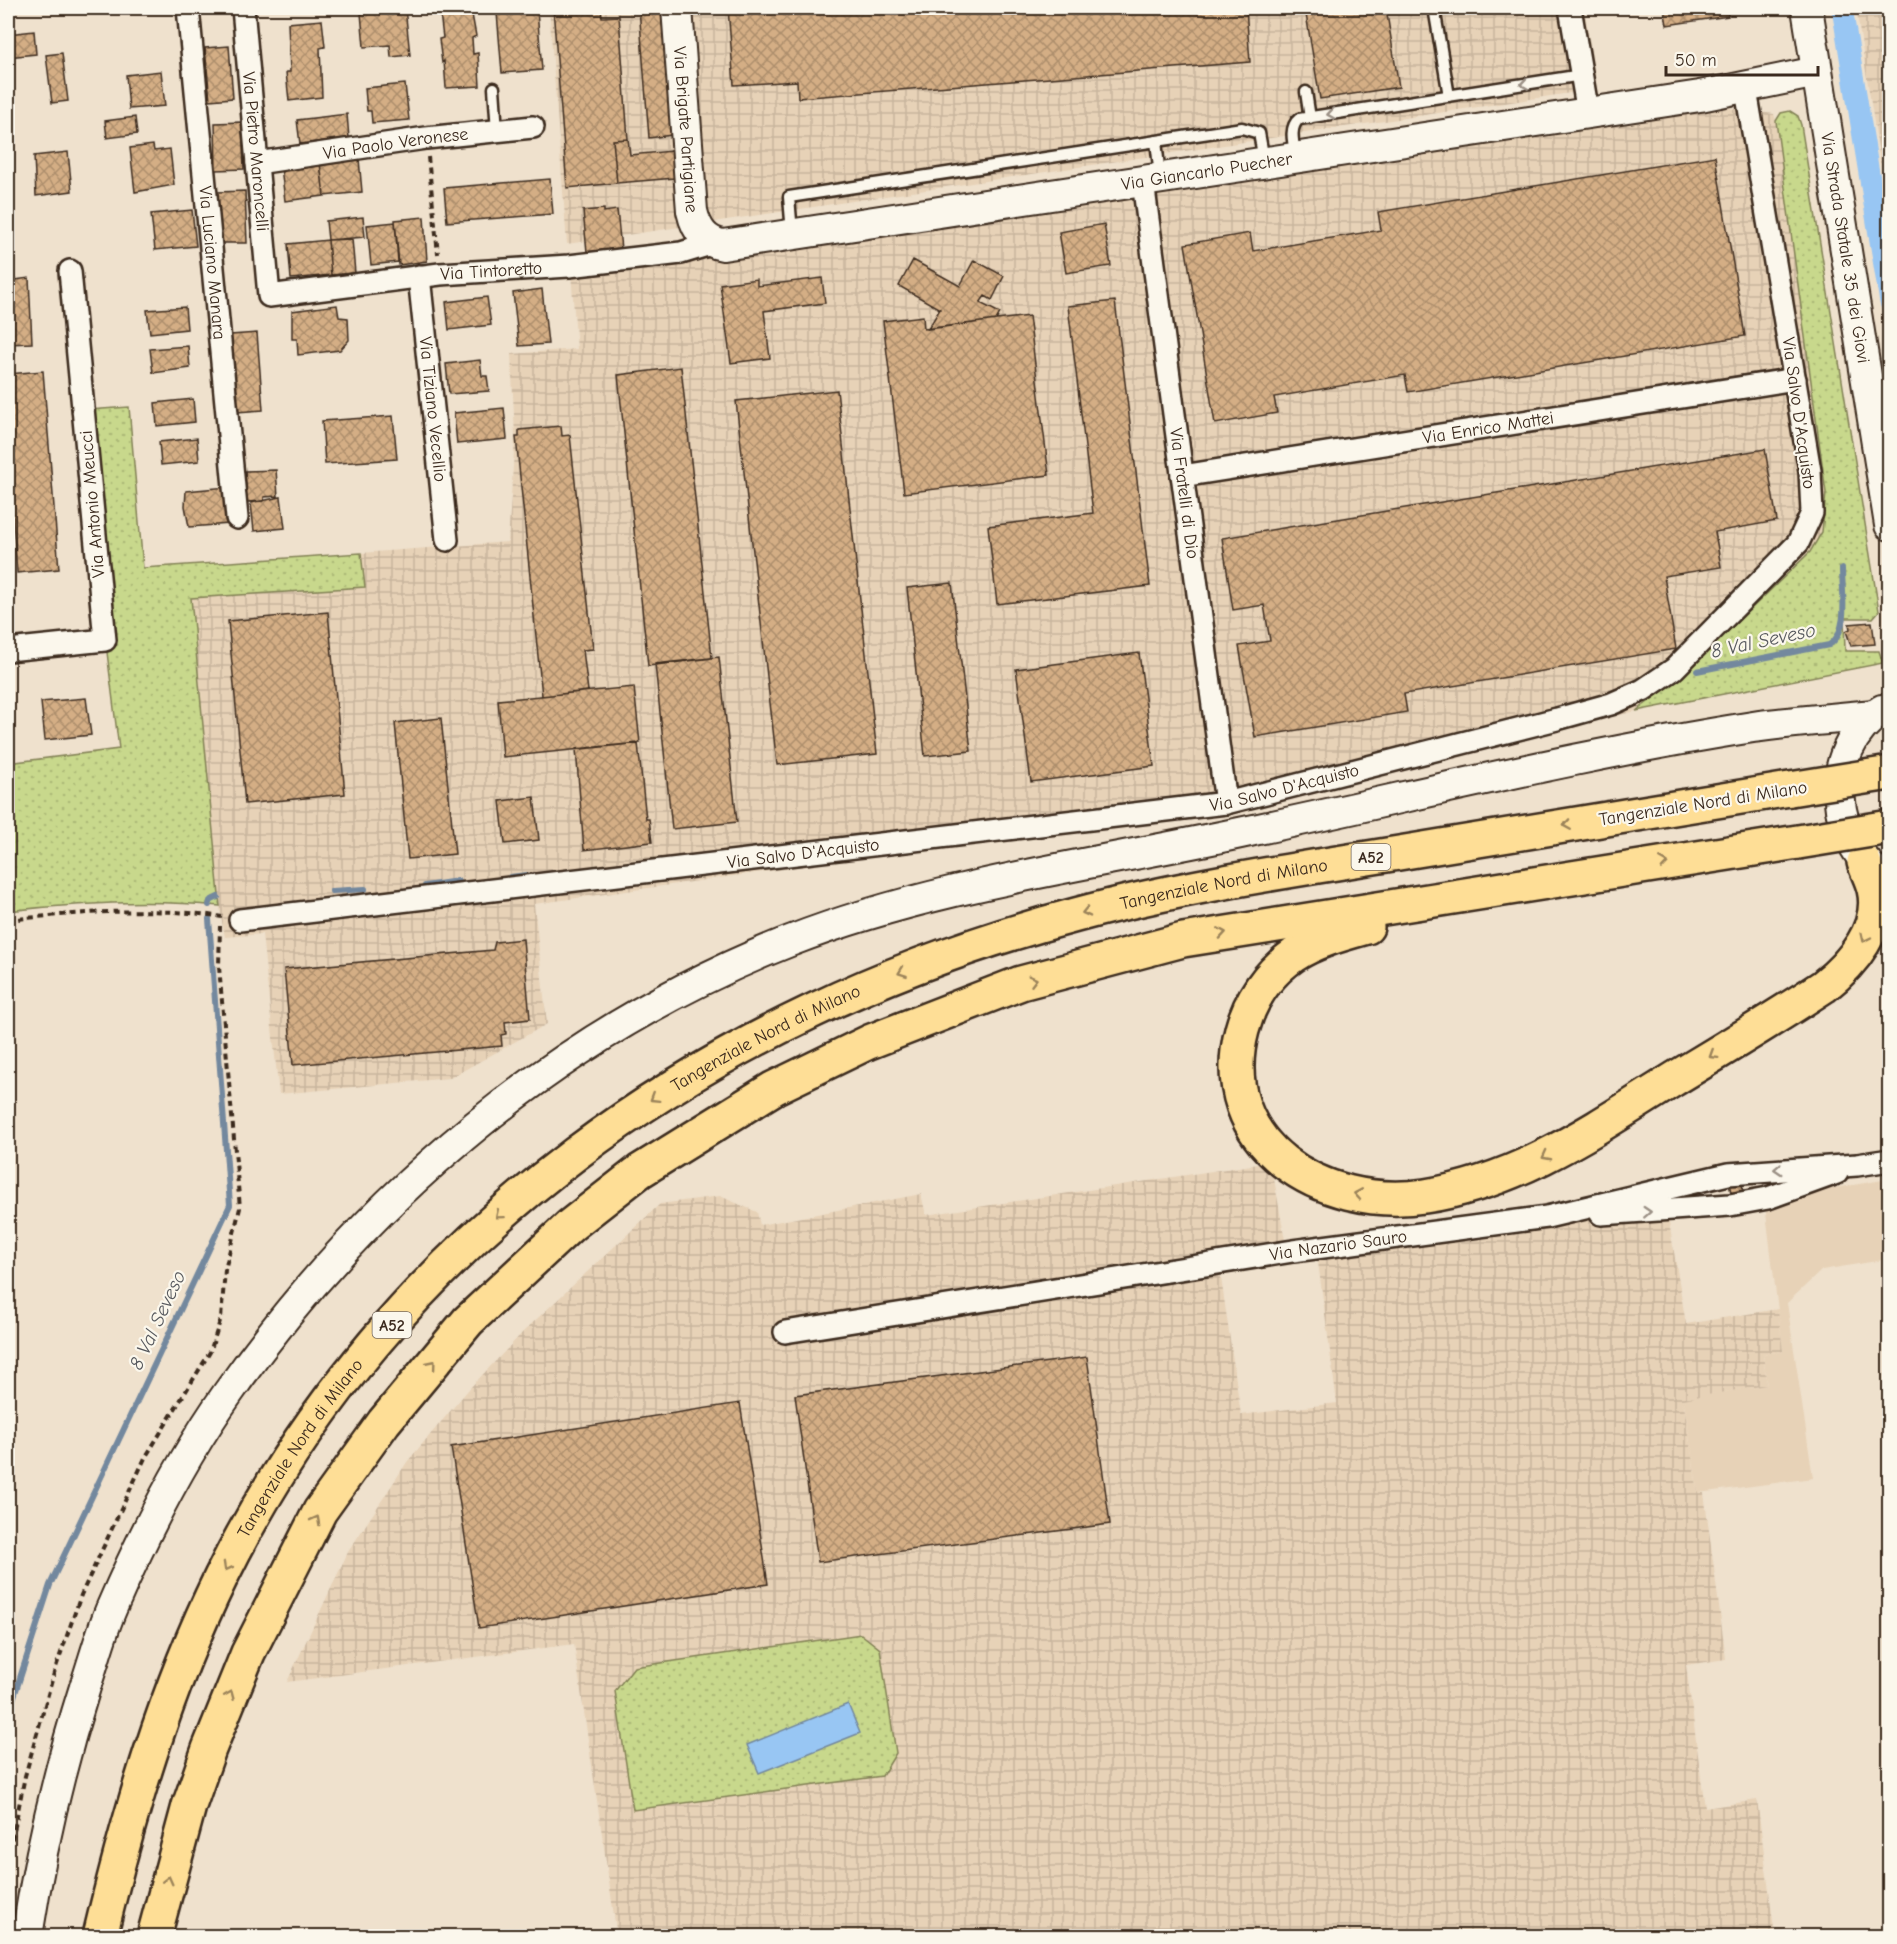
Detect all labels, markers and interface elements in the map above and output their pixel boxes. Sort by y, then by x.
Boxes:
scale bar [1666,39,1818,77]
street label: Via Brigate Partigiane [669,46,702,214]
text: 50 m [1675,50,1717,71]
street label: Via Pietro Maroncelli [238,71,273,232]
one-way arrow [1519,78,1528,90]
one-way arrow [1327,108,1336,120]
street label: Via Paolo Veronese [322,124,469,164]
street label: Via Strada Statale 35 dei Giovi [1816,131,1874,365]
street label: Via Giancarlo Puecher [1120,148,1295,195]
street label: Via Luciano Manara [194,185,230,341]
street label: Via Tintoretto [440,258,543,285]
street label: Via Tiziano Vecellio [414,336,451,483]
street label: Via Salvo D'Acquisto [1777,336,1820,490]
street label: Via Enrico Mattei [1421,407,1555,449]
street label: Via Fratelli di Dio [1165,427,1203,560]
street label: Via Antonio Meucci [76,429,109,579]
water label: 8 Val Seveso [1709,618,1818,663]
street label: Via Salvo D'Acquisto [1208,760,1361,816]
street label: Tangenziale Nord di Milano [1597,777,1809,830]
one-way arrow [1562,819,1571,831]
street label: Via Salvo D'Acquisto [726,834,880,873]
road number: A52 [1352,844,1390,870]
street label: Tangenziale Nord di Milano [1118,855,1329,915]
one-way arrow [1659,858,1668,870]
one-way arrow [1081,905,1091,918]
one-way arrow [1218,928,1227,940]
one-way arrow [1861,932,1873,943]
one-way arrow [897,964,908,977]
one-way arrow [1028,974,1038,987]
street label: Tangenziale Nord di Milano [667,980,864,1097]
one-way arrow [1709,1048,1719,1060]
one-way arrow [650,1091,661,1102]
one-way arrow [1542,1149,1552,1160]
one-way arrow [1773,1163,1782,1176]
one-way arrow [1354,1188,1364,1201]
one-way arrow [1643,1205,1652,1218]
one-way arrow [495,1208,506,1219]
street label: Via Nazario Sauro [1268,1226,1408,1266]
water label: 8 Val Seveso [125,1267,190,1373]
road number: A52 [372,1312,412,1338]
street label: Tangenziale Nord di Milano [233,1355,368,1541]
one-way arrow [425,1360,436,1371]
one-way arrow [309,1516,320,1526]
one-way arrow [222,1560,234,1571]
one-way arrow [223,1690,235,1701]
one-way arrow [160,1875,173,1885]

